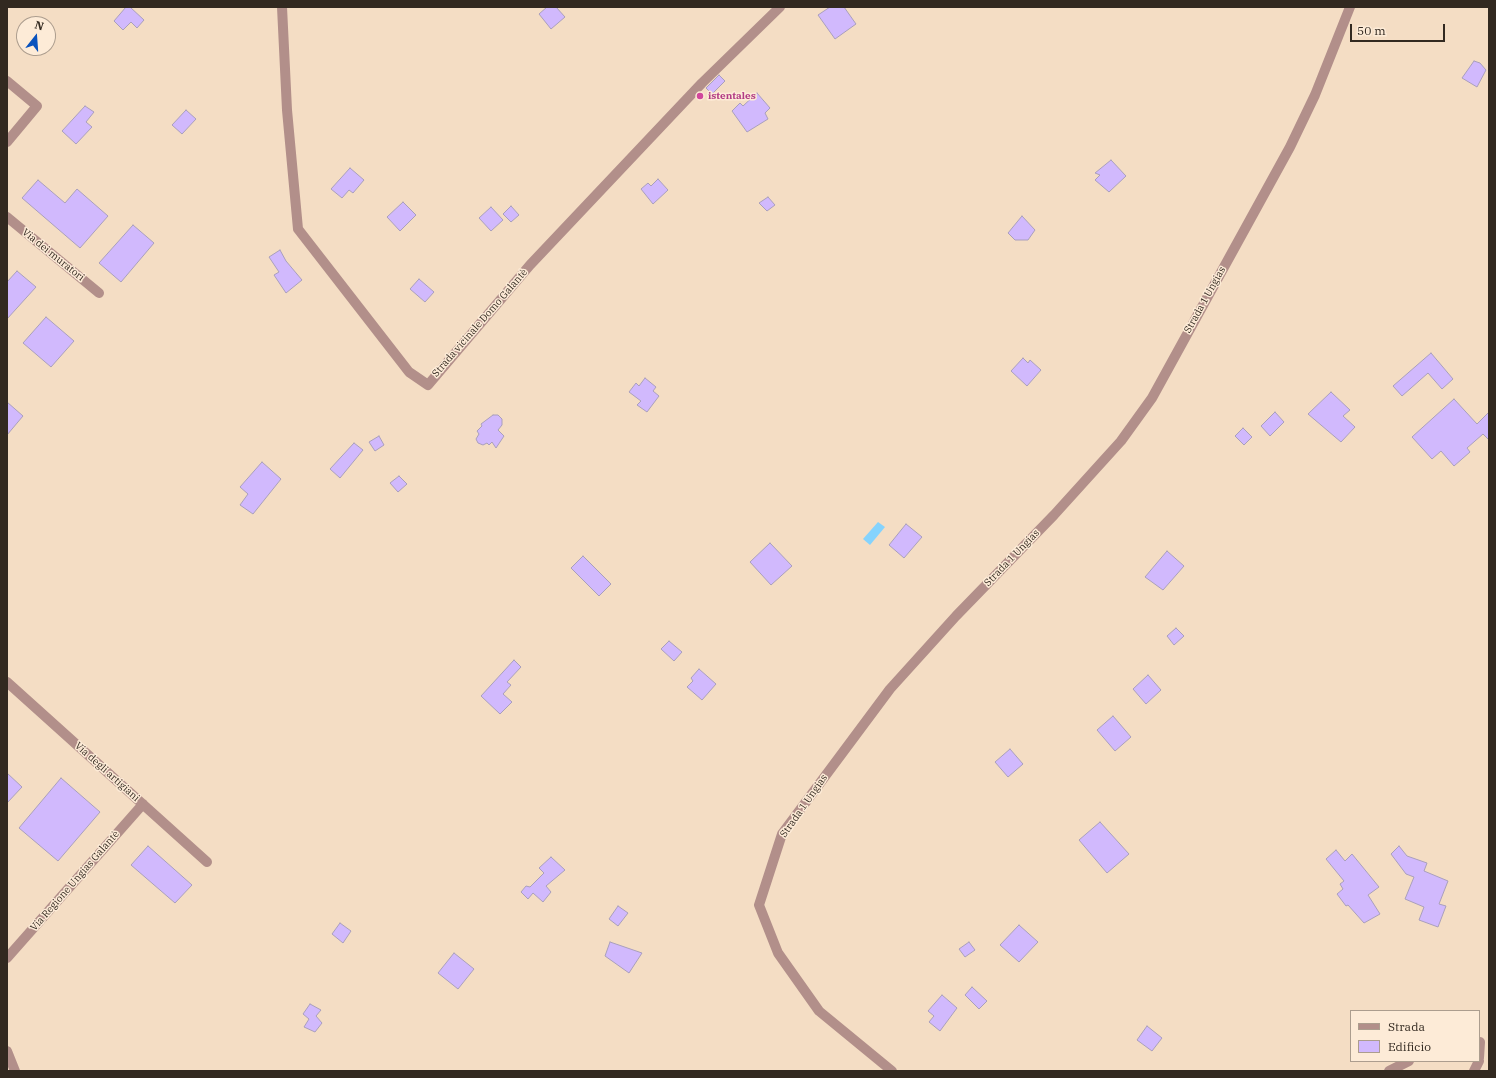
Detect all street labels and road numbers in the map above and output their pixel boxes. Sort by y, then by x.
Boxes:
street label: Via dei muratori [19,226,87,284]
street label: Strada 1 Ungias [1182,265,1228,335]
street label: Strada vicinale Domo Galantè [430,267,530,379]
street label: Strada 1 Ungias [982,527,1042,589]
street label: Via degli artigiani [72,740,142,804]
street label: Strada 1 Ungias [778,772,830,840]
street label: Via Regione Ungias Galantè [28,828,122,934]

